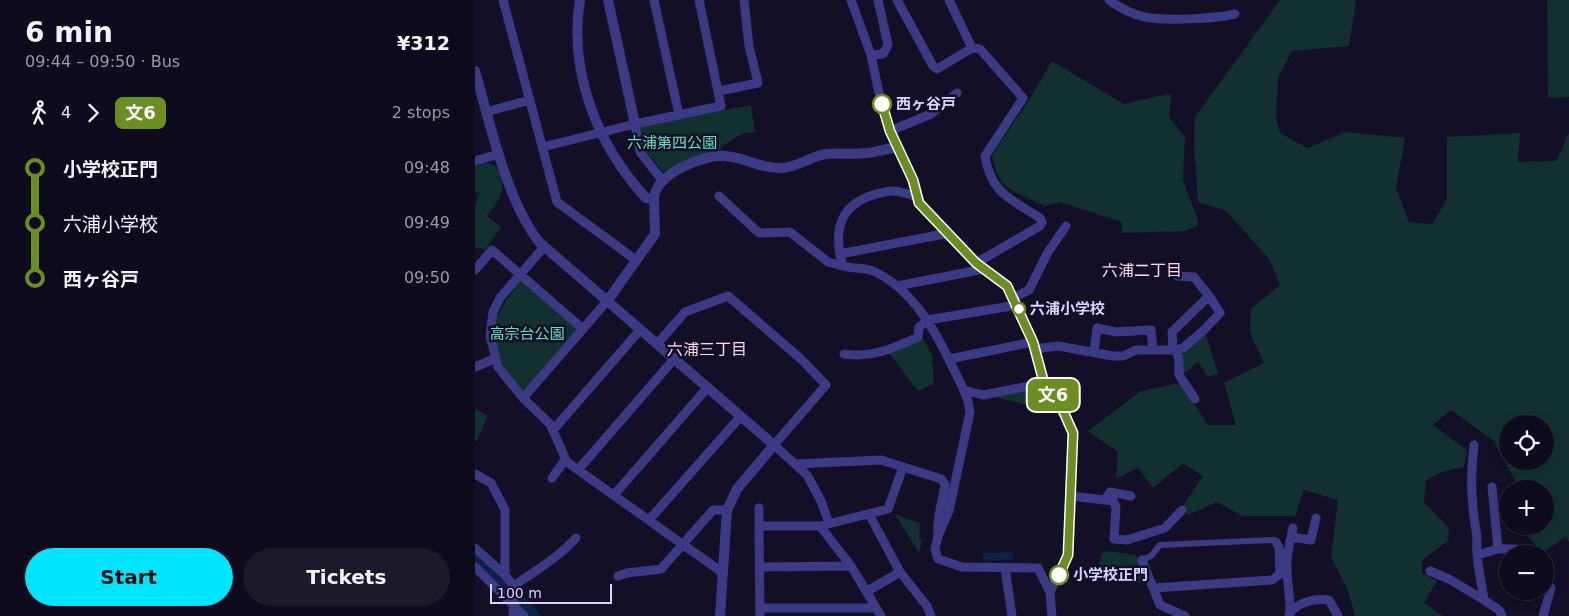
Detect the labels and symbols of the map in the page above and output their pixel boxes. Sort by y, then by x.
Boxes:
marker: 西ヶ谷戸 [872,94,892,114]
place label: 西ヶ谷戸 [896,95,956,113]
park label: 六浦第四公園 [627,134,717,152]
district label: 六浦二丁目 [1102,261,1182,280]
place label: 六浦小学校 [1030,300,1105,318]
marker: 六浦小学校 [1012,302,1026,316]
park label: 高宗台公園 [489,325,565,343]
district label: 六浦三丁目 [667,340,747,359]
line badge: 文6 [1031,379,1075,411]
marker: 小学校正門 [1049,565,1069,585]
place label: 小学校正門 [1073,566,1148,584]
scale bar [490,581,613,604]

